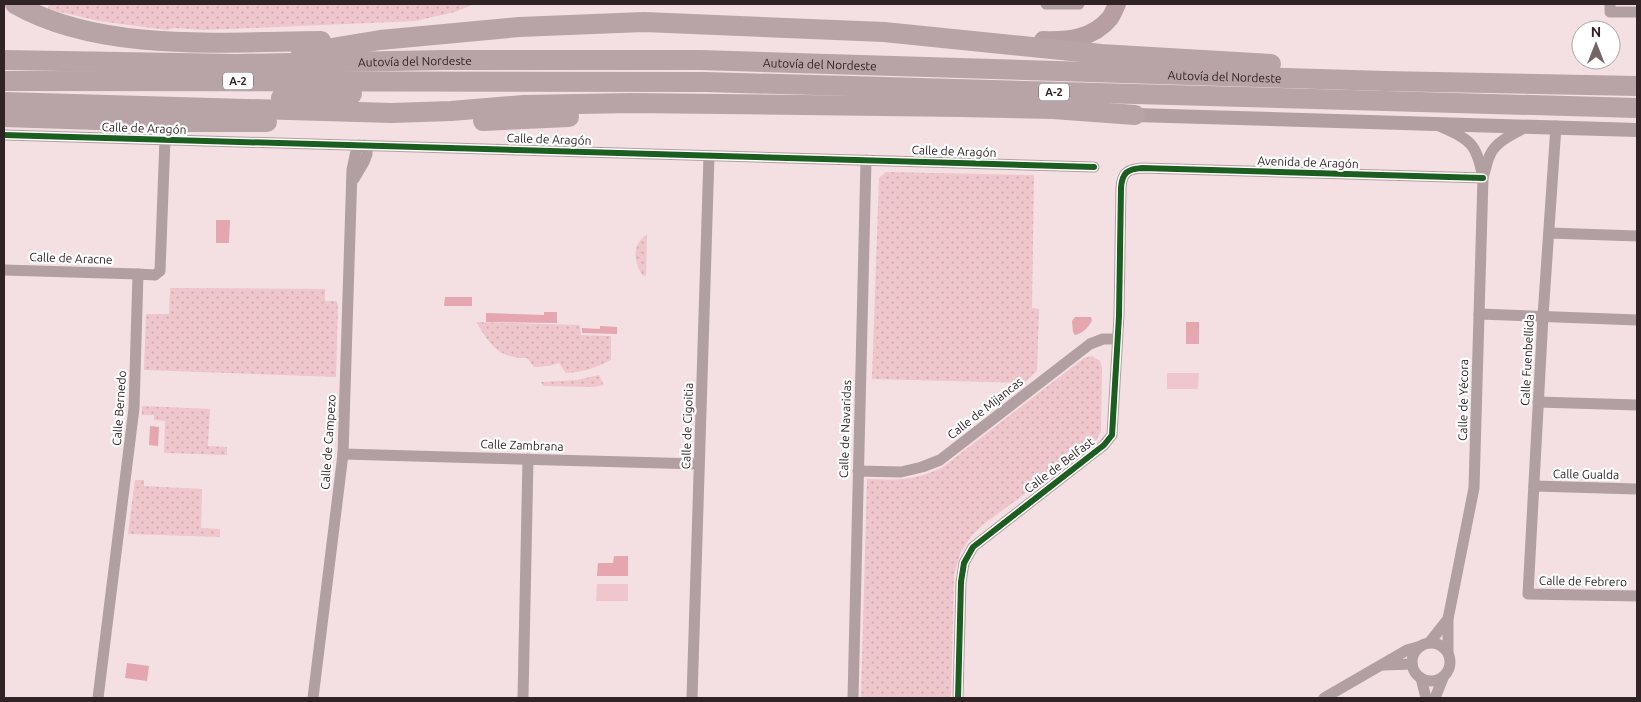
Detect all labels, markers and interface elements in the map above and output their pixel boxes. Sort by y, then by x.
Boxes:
north arrow [1571,20,1621,70]
text: N [1591,24,1601,40]
street label: Autovía del Nordeste [358,54,472,68]
street label: Autovía del Nordeste [763,55,877,72]
street label: Autovía del Nordeste [1168,68,1282,84]
road number: A-2 [223,72,253,90]
road number: A-2 [1039,84,1069,100]
street label: Calle de Aragón [101,120,187,136]
street label: Calle de Aragón [506,131,592,147]
street label: Calle de Aragón [911,143,997,159]
street label: Avenida de Aragón [1257,154,1359,170]
street label: Calle de Aracne [29,250,113,266]
street label: Calle Fuenbellida [1518,314,1536,406]
street label: Calle de Yécora [1456,359,1470,441]
street label: Calle Bernedo [110,370,128,446]
street label: Calle de Mijancas [945,375,1025,441]
street label: Calle de Navaridas [837,380,853,478]
street label: Calle de Cigoitia [679,383,695,469]
street label: Calle de Campezo [318,394,338,490]
street label: Calle de Belfast [1022,434,1097,495]
street label: Calle Zambrana [480,437,564,453]
street label: Calle Gualda [1553,467,1619,481]
street label: Calle de Febrero [1539,574,1627,588]

